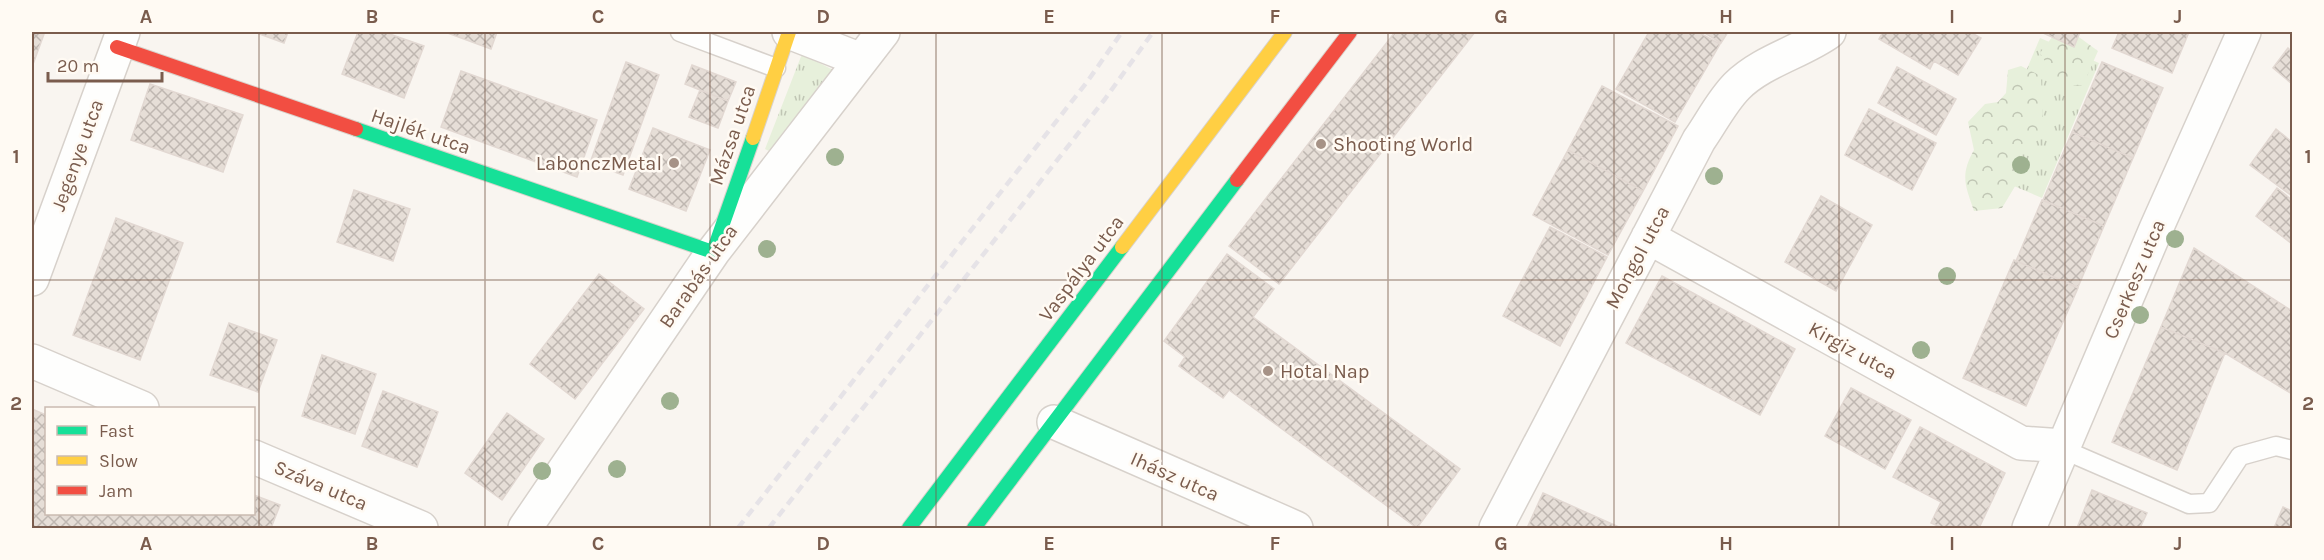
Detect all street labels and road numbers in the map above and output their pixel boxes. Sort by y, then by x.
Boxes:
street label: Mázsa utca [705,82,760,188]
street label: Jegenye utca [47,96,108,214]
street label: Hajlék utca [368,104,474,159]
street label: Mongol utca [1601,202,1674,313]
street label: Vaspálya utca [1034,211,1129,326]
street label: Cserkesz utca [2099,216,2170,342]
street label: Barabás utca [654,220,742,332]
street label: Kirgiz utca [1805,317,1901,384]
street label: Ihász utca [1127,447,1223,506]
street label: Száva utca [271,455,371,515]

